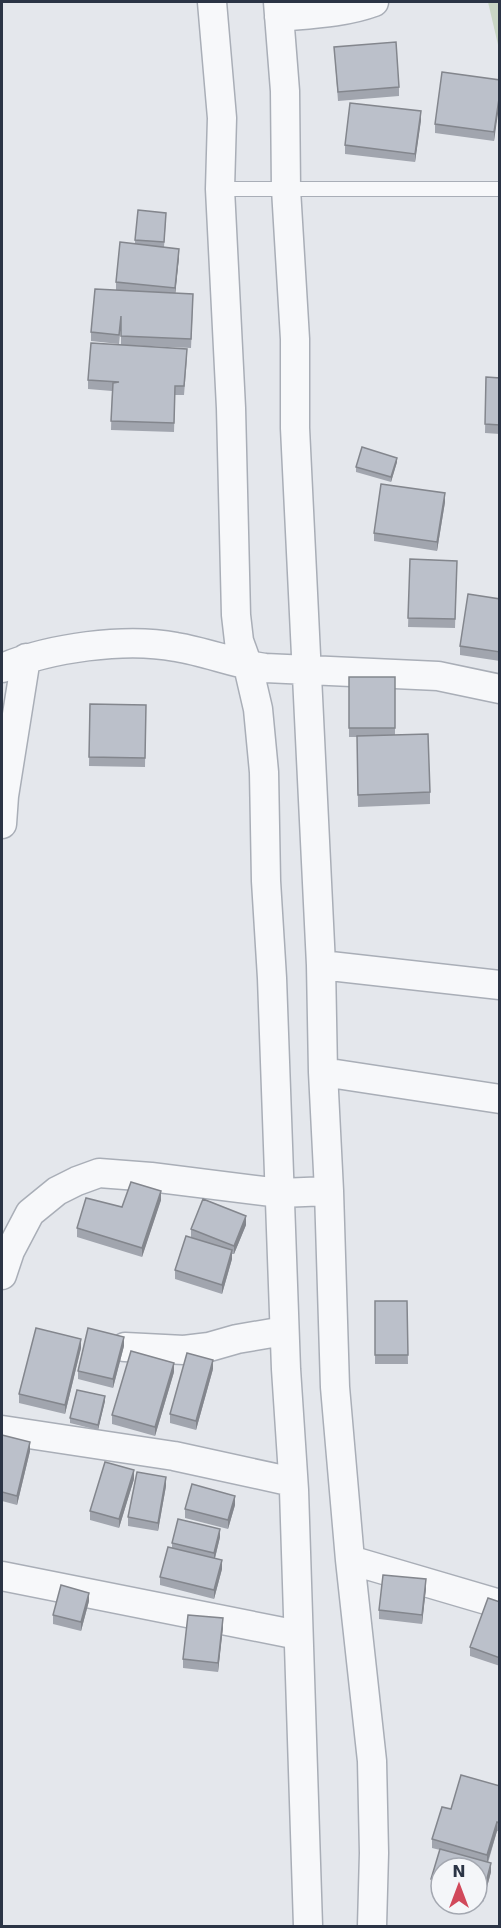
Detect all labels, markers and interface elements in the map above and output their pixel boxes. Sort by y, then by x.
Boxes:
north arrow [429,1856,489,1916]
text: N [452,1862,466,1881]

